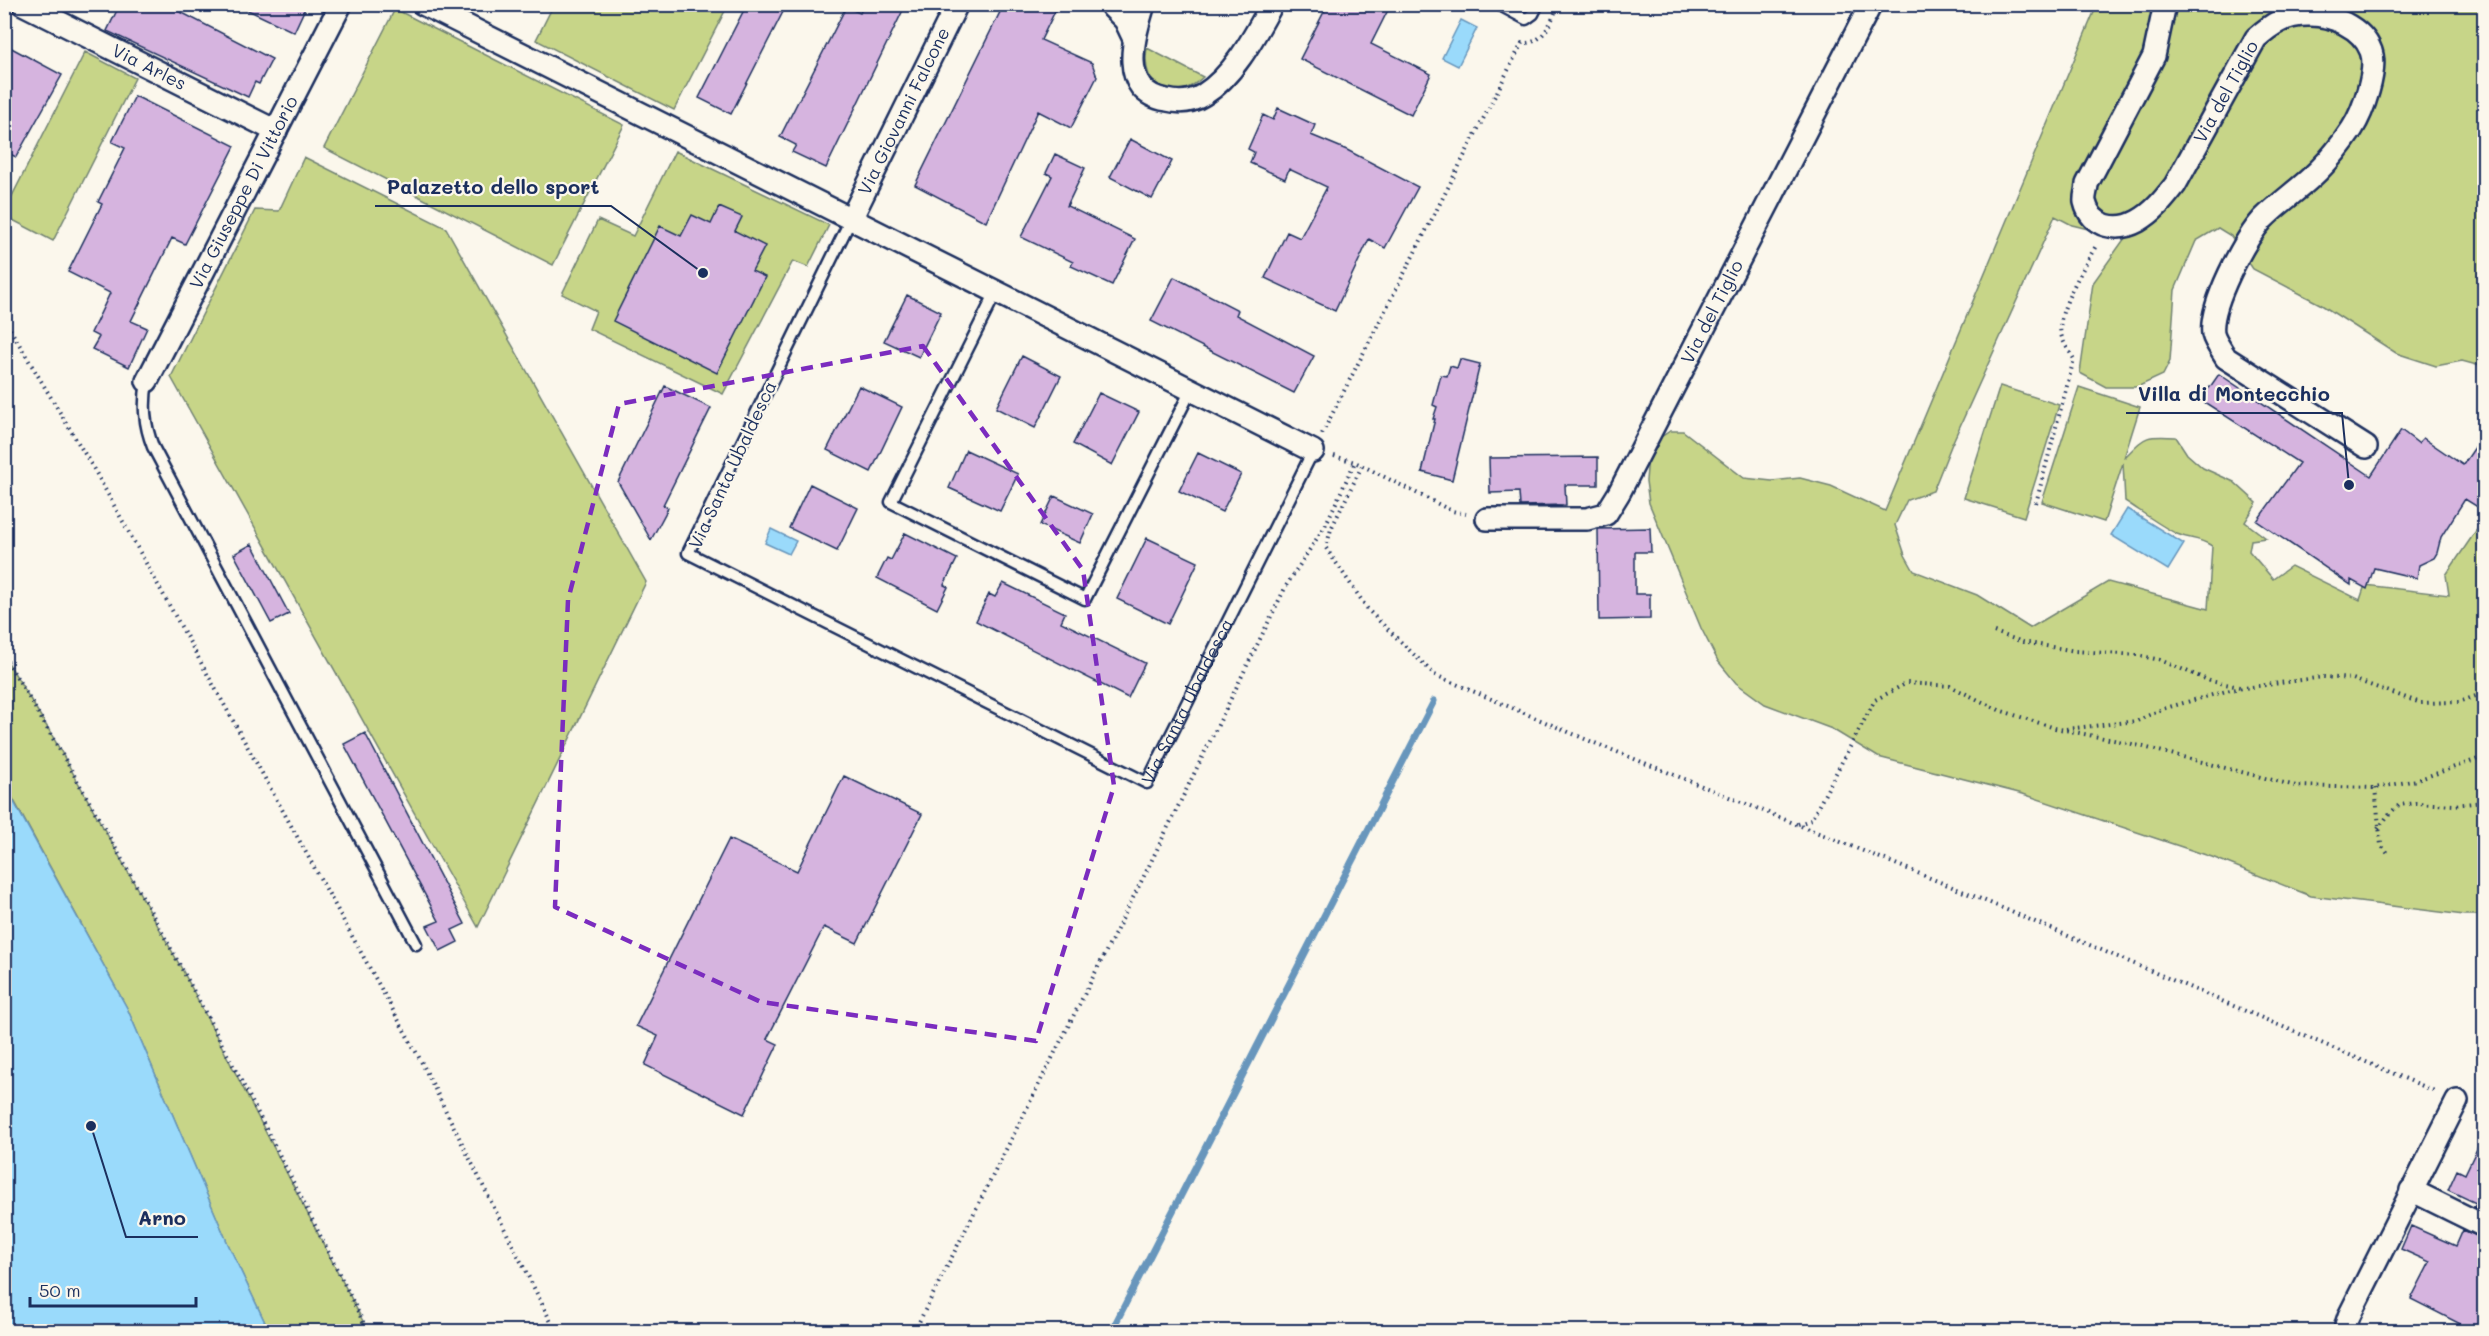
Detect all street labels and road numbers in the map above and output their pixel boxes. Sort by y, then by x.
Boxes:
street label: Via Giovanni Falcone [852,23,955,199]
street label: Via del Tiglio [2187,36,2264,147]
street label: Via Arles [108,38,191,95]
street label: Via Giuseppe Di Vittorio [183,91,303,293]
street label: Via del Tiglio [1675,255,1748,368]
street label: Via Santa Ubaldesca [683,377,782,552]
street label: Via Santa Ubaldesca [1135,614,1238,788]

